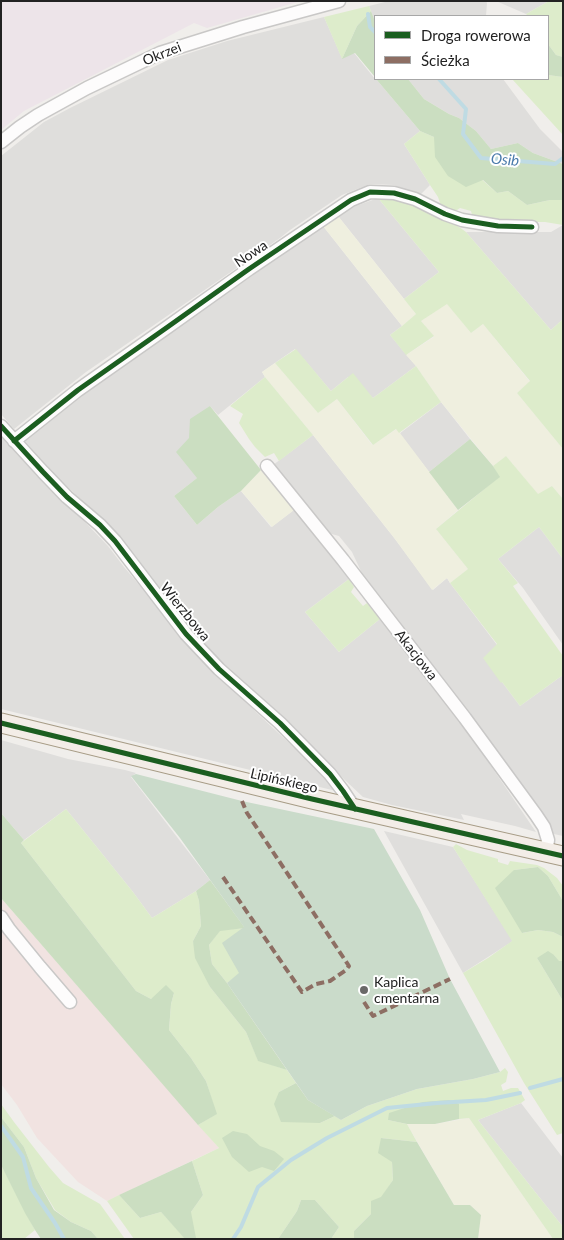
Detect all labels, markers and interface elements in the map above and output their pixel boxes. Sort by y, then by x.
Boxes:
legend [374,15,549,80]
text: Droga rowerowa [421,26,531,44]
street label: Okrzei [140,39,184,69]
text: Ścieżka [421,51,470,69]
water label: Osib [490,150,520,170]
street label: Nowa [231,237,271,271]
street label: Wierzbowa [156,579,214,645]
street label: Akacjowa [391,626,441,684]
street label: Lipińskiego [249,765,319,797]
place label: Kaplica cmentarna [374,974,439,1006]
marker: Kaplica cmentarna [358,984,370,996]

